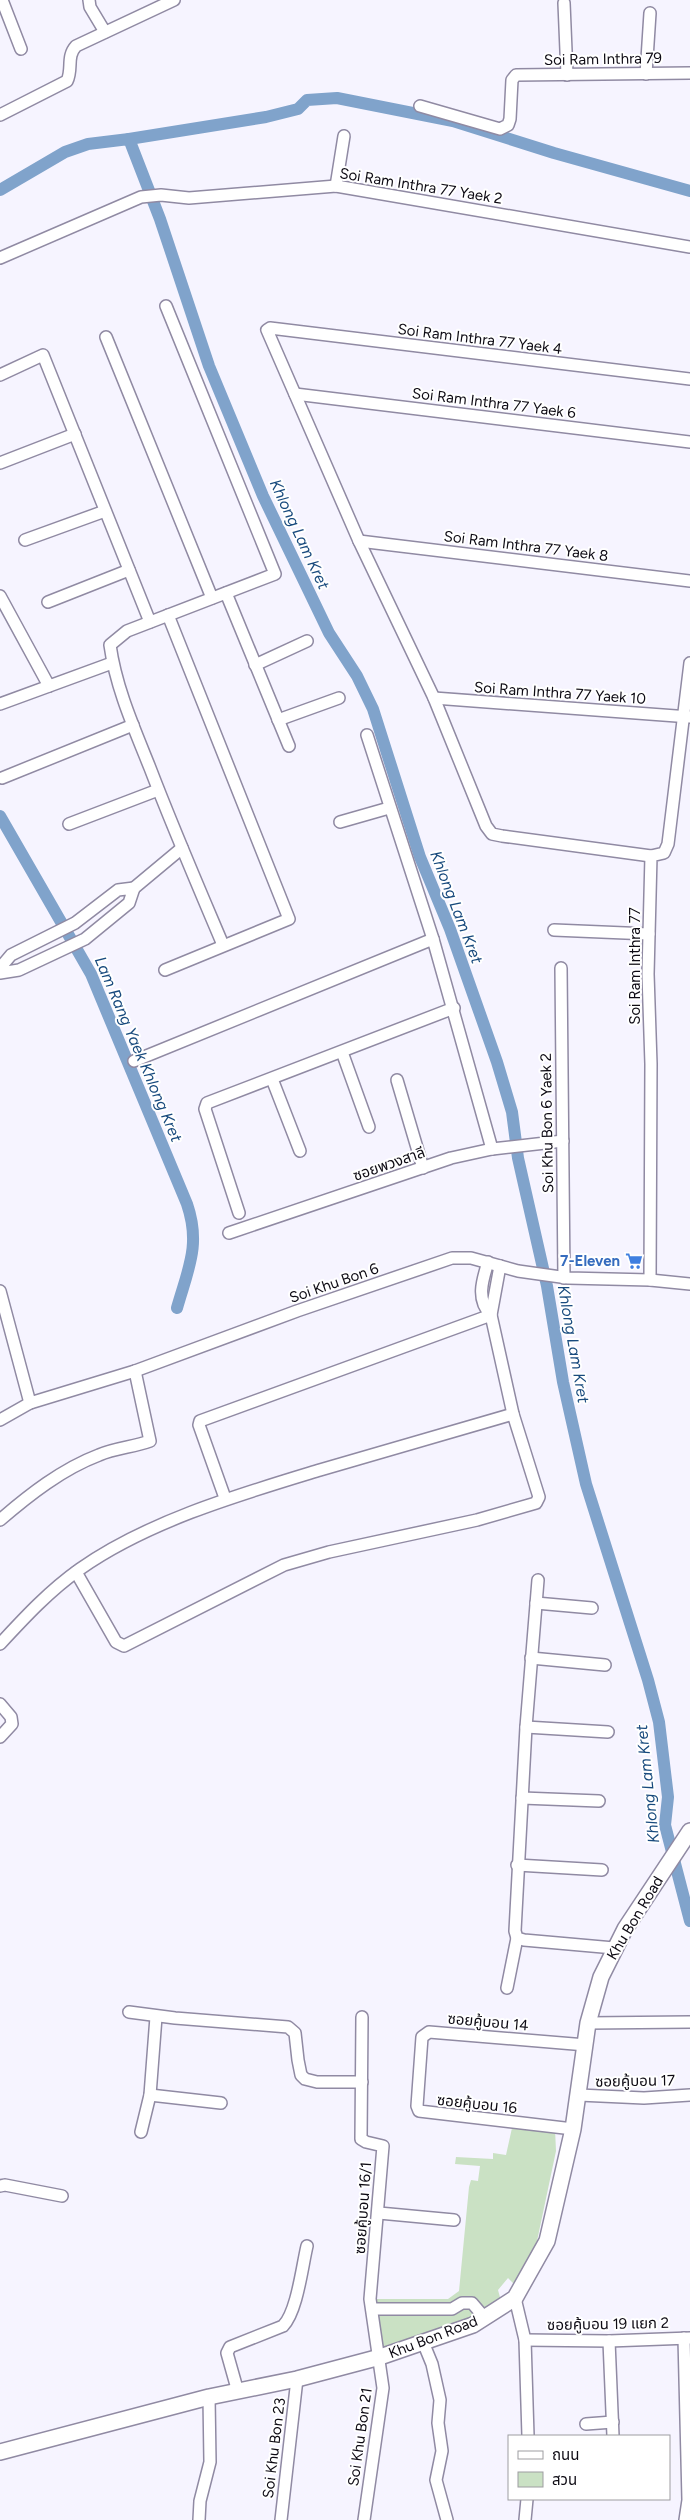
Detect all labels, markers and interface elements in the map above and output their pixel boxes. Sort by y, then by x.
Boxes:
street label: Soi Ram Inthra 79 [544,49,662,69]
street label: Soi Ram Inthra 77 Yaek 2 [338,164,504,208]
street label: Soi Ram Inthra 77 Yaek 4 [397,320,563,358]
street label: Soi Ram Inthra 77 Yaek 6 [411,384,577,422]
water label: Khlong Lam Kret [266,476,334,593]
street label: Soi Ram Inthra 77 Yaek 8 [443,527,609,565]
street label: Soi Ram Inthra 77 Yaek 10 [474,678,646,708]
water label: Khlong Lam Kret [426,848,487,967]
street label: Soi Ram Inthra 77 [626,907,644,1025]
water label: Lam Rang Yaek Khlong Kret [91,954,187,1145]
street label: Soi Khu Bon 6 Yaek 2 [537,1053,557,1193]
street label: ซอยพวงสาลี [351,1143,427,1185]
supermarket icon: 7-Eleven [624,1251,644,1271]
place label: 7-Eleven [560,1252,620,1270]
street label: Soi Khu Bon 6 [287,1259,381,1307]
water label: Khlong Lam Kret [554,1284,593,1405]
water label: Khlong Lam Kret [632,1723,663,1844]
street label: Khu Bon Road [603,1873,667,1963]
street label: ซอยคู้บอน 14 [447,2009,529,2035]
street label: ซอยคู้บอน 17 [595,2071,675,2091]
street label: ซอยคู้บอน 16 [436,2091,518,2117]
street label: ซอยคู้บอน 16/1 [351,2161,375,2255]
street label: Khu Bon Road [386,2312,480,2362]
street label: ซอยคู้บอน 19 แยก 2 [547,2314,669,2334]
street label: Soi Khu Bon 21 [344,2387,376,2487]
street label: Soi Khu Bon 23 [259,2397,289,2499]
legend [508,2435,670,2500]
text: ถนน [552,2446,579,2464]
text: สวน [552,2471,577,2489]

